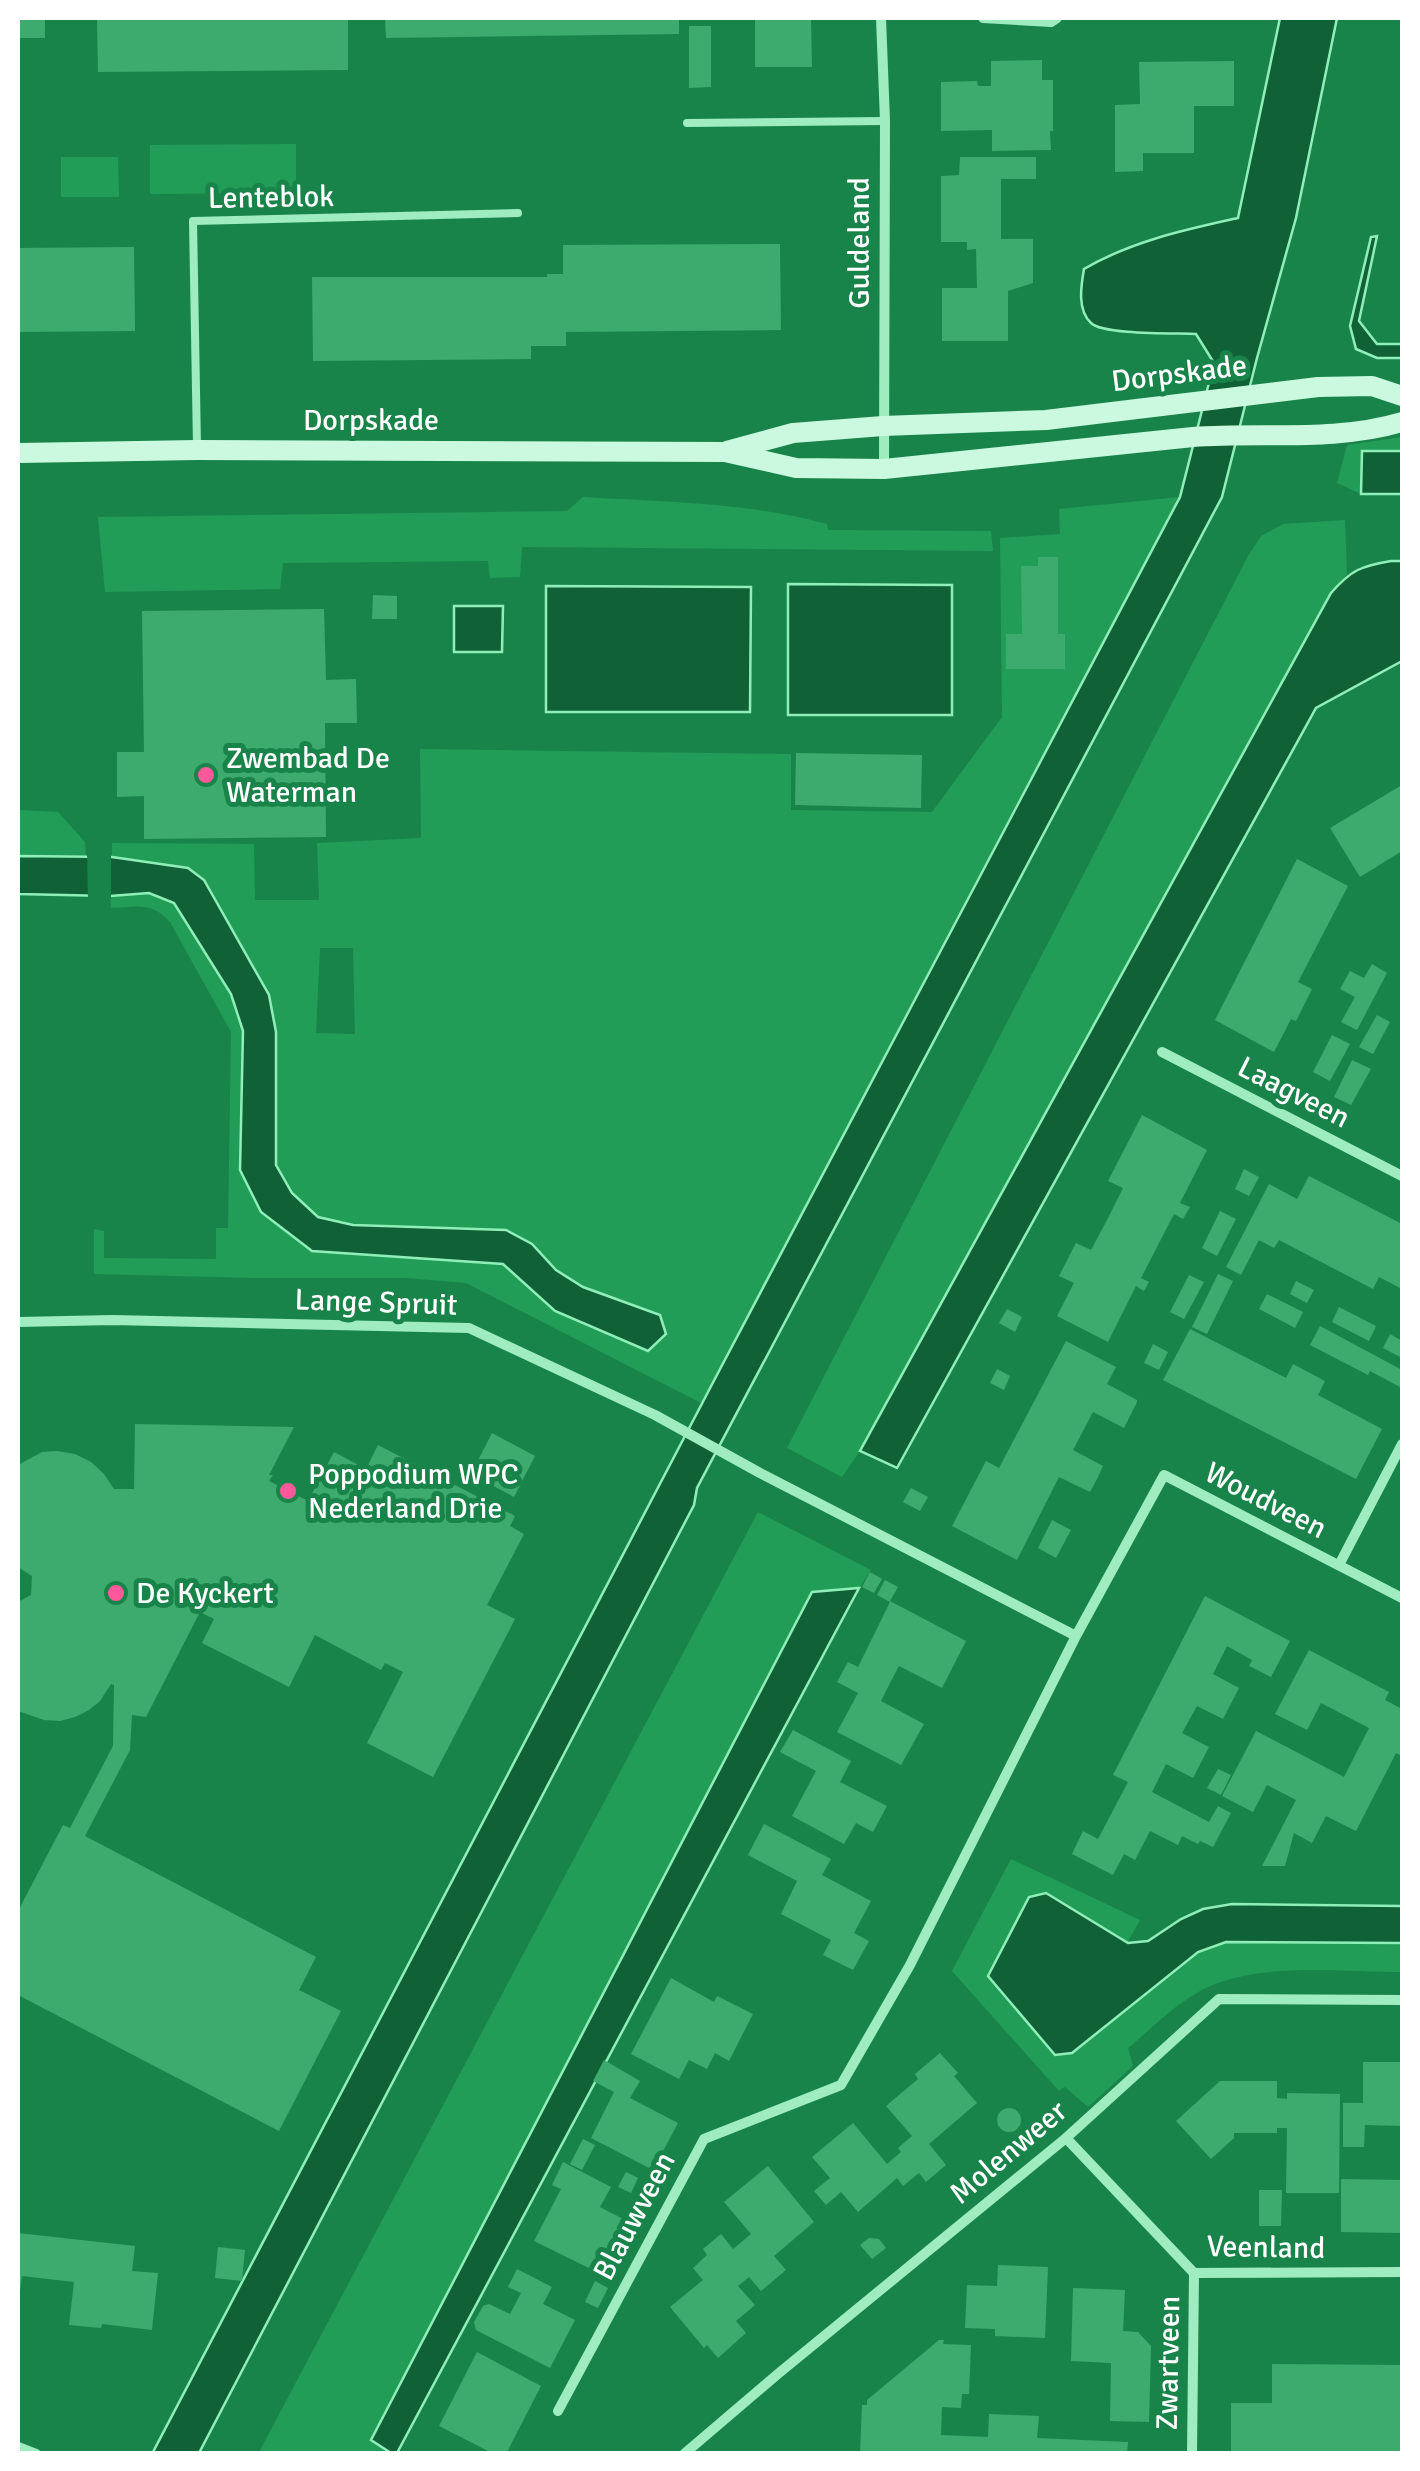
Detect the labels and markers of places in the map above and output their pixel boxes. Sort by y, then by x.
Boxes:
place label: Zwembad De Waterman [226,740,390,811]
marker: Zwembad De Waterman [195,764,217,786]
place label: Poppodium WPC Nederland Drie [308,1456,519,1527]
marker: Poppodium WPC Nederland Drie [277,1480,299,1502]
place label: De Kyckert [136,1575,274,1612]
marker: De Kyckert [105,1582,127,1604]

